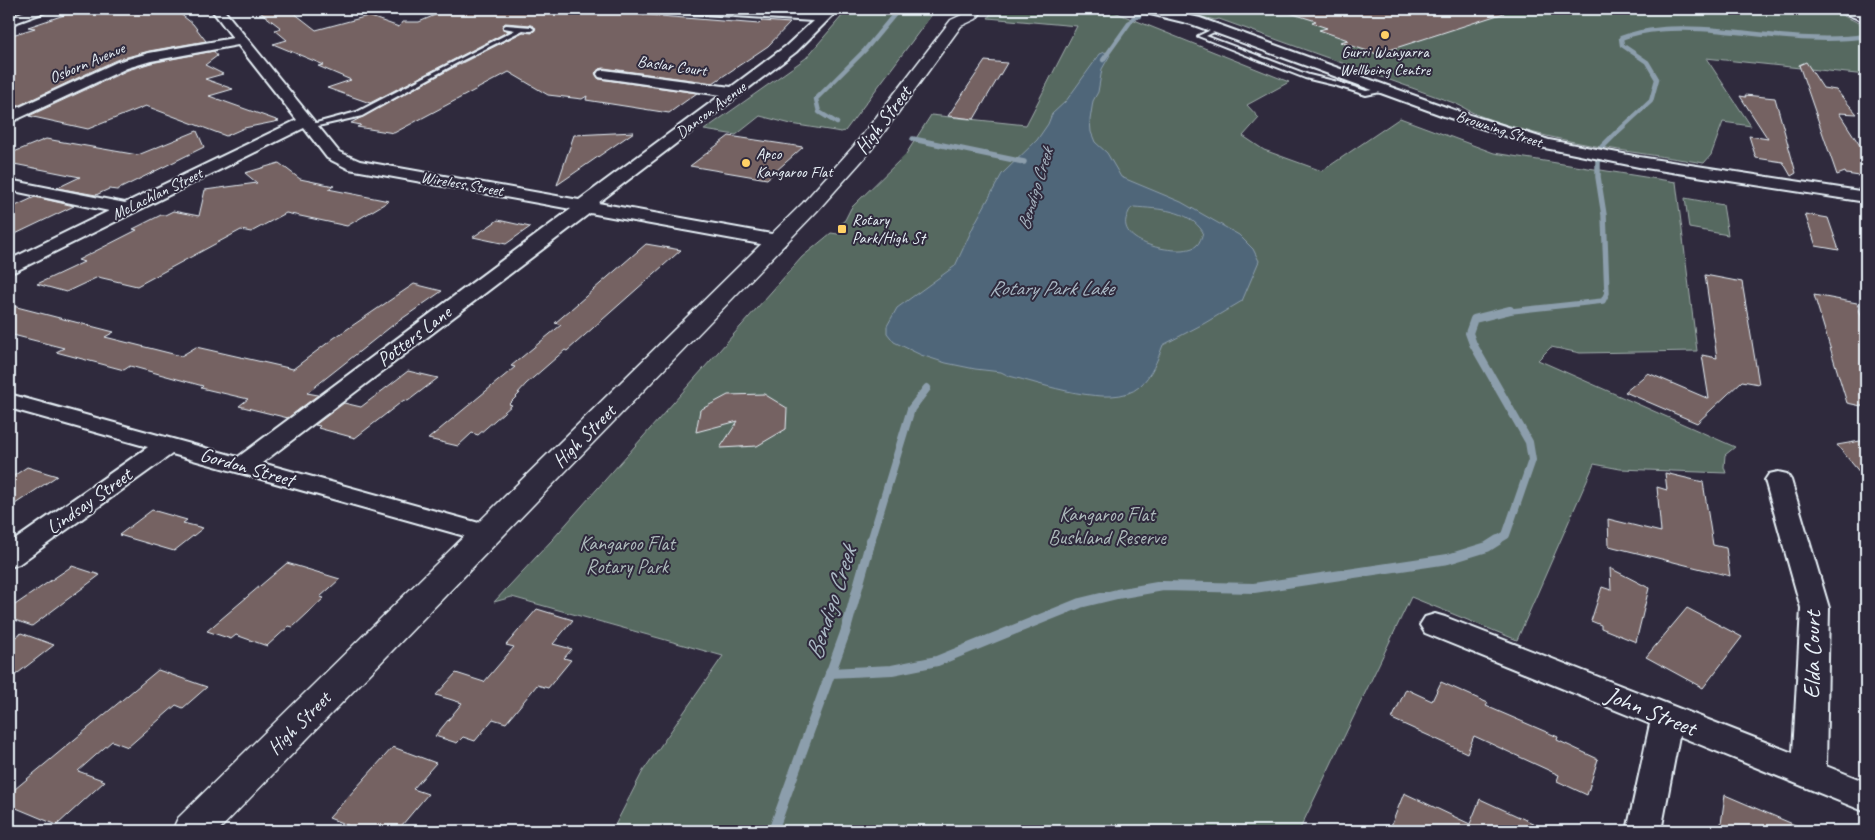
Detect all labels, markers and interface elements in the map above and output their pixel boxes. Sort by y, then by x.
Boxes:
marker: Gurri Wanyarra Wellbeing Centre [1379,29,1391,41]
street label: Osborn Avenue [46,37,129,88]
place label: Gurri Wanyarra Wellbeing Centre [1340,42,1432,80]
street label: Baslar Court [636,51,710,81]
street label: Danson Avenue [672,76,751,143]
street label: High Street [849,79,918,159]
street label: Browning Street [1453,106,1546,153]
water label: Bendigo Creek [1012,142,1059,232]
place label: Apco Kangaroo Flat [756,144,834,182]
marker: Apco Kangaroo Flat [740,157,752,169]
street label: McLachlan Street [108,163,207,225]
street label: Wireless Street [419,167,506,201]
place label: Rotary Park/High St [852,210,927,248]
marker: Rotary Park/High St [836,223,848,235]
water label: Rotary Park Lake [989,275,1116,301]
street label: Potters Lane [372,299,457,372]
street label: High Street [547,397,623,473]
street label: Gordon Street [197,442,300,493]
street label: Lindsay Street [41,461,139,540]
park label: Kangaroo Flat Bushland Reserve [1048,502,1167,550]
park label: Kangaroo Flat Rotary Park [579,531,677,579]
water label: Bendigo Creek [798,539,865,663]
street label: Elda Court [1797,609,1827,699]
street label: John Street [1600,679,1703,743]
street label: High Street [262,684,338,760]

